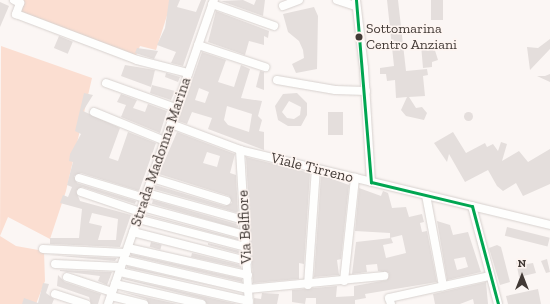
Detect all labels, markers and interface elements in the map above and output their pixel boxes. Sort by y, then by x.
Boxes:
place label: Sottomarina Centro Anziani [366,21,457,54]
marker: Sottomarina Centro Anziani [354,32,364,42]
street label: Strada Madonna Marina [127,75,195,229]
street label: Viale Tirreno [269,149,355,187]
street label: Via Belfiore [234,190,256,264]
north arrow [502,256,542,296]
text: N [518,257,526,270]

